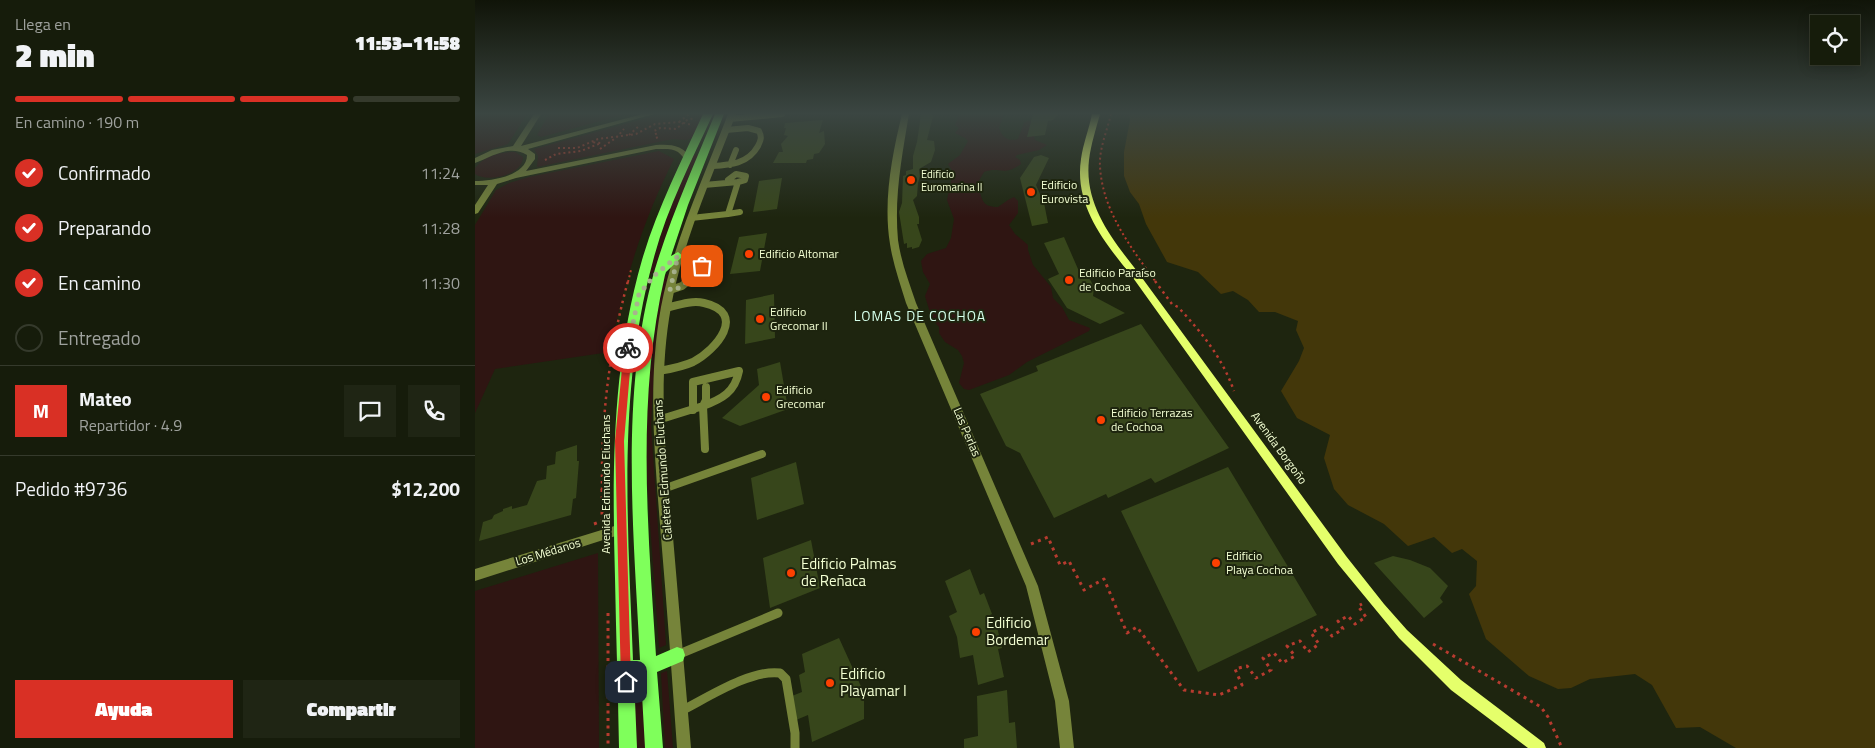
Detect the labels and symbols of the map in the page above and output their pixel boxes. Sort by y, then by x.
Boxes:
place label: Edificio Euromarina II [921,166,983,195]
marker: Edificio Euromarina II [905,174,917,186]
place label: Edificio Eurovista [1041,175,1088,208]
marker: Edificio Eurovista [1025,186,1037,198]
place label: Edificio Altomar [759,244,839,263]
pin [681,245,723,287]
marker: Edificio Altomar [743,248,755,260]
place label: Edificio Paraíso de Cochoa [1079,263,1156,296]
marker: Edificio Paraíso de Cochoa [1063,274,1075,286]
place label: Edificio Grecomar II [770,302,828,335]
district label: LOMAS DE COCHOA [854,305,986,326]
marker: Edificio Grecomar II [754,313,766,325]
courier [603,323,653,373]
place label: Edificio Grecomar [776,380,825,413]
marker: Edificio Grecomar [760,391,772,403]
street label: Caletera Edmundo Eluchans [648,399,677,541]
place label: Edificio Terrazas de Cochoa [1111,403,1193,436]
street label: Las Perlas [949,404,986,460]
street label: Avenida Borgoño [1246,407,1312,488]
street label: Avenida Edmundo Eluchans [596,414,615,554]
marker: Edificio Terrazas de Cochoa [1095,414,1107,426]
street label: Los Médanos [513,533,583,570]
place label: Edificio Playa Cochoa [1226,546,1293,579]
place label: Edificio Palmas de Reñaca [801,552,897,592]
marker: Edificio Playa Cochoa [1210,557,1222,569]
marker: Edificio Palmas de Reñaca [785,567,797,579]
place label: Edificio Bordemar [986,611,1049,651]
marker: Edificio Bordemar [970,626,982,638]
pin [605,661,647,703]
place label: Edificio Playamar I [840,662,907,702]
marker: Edificio Playamar I [824,677,836,689]

